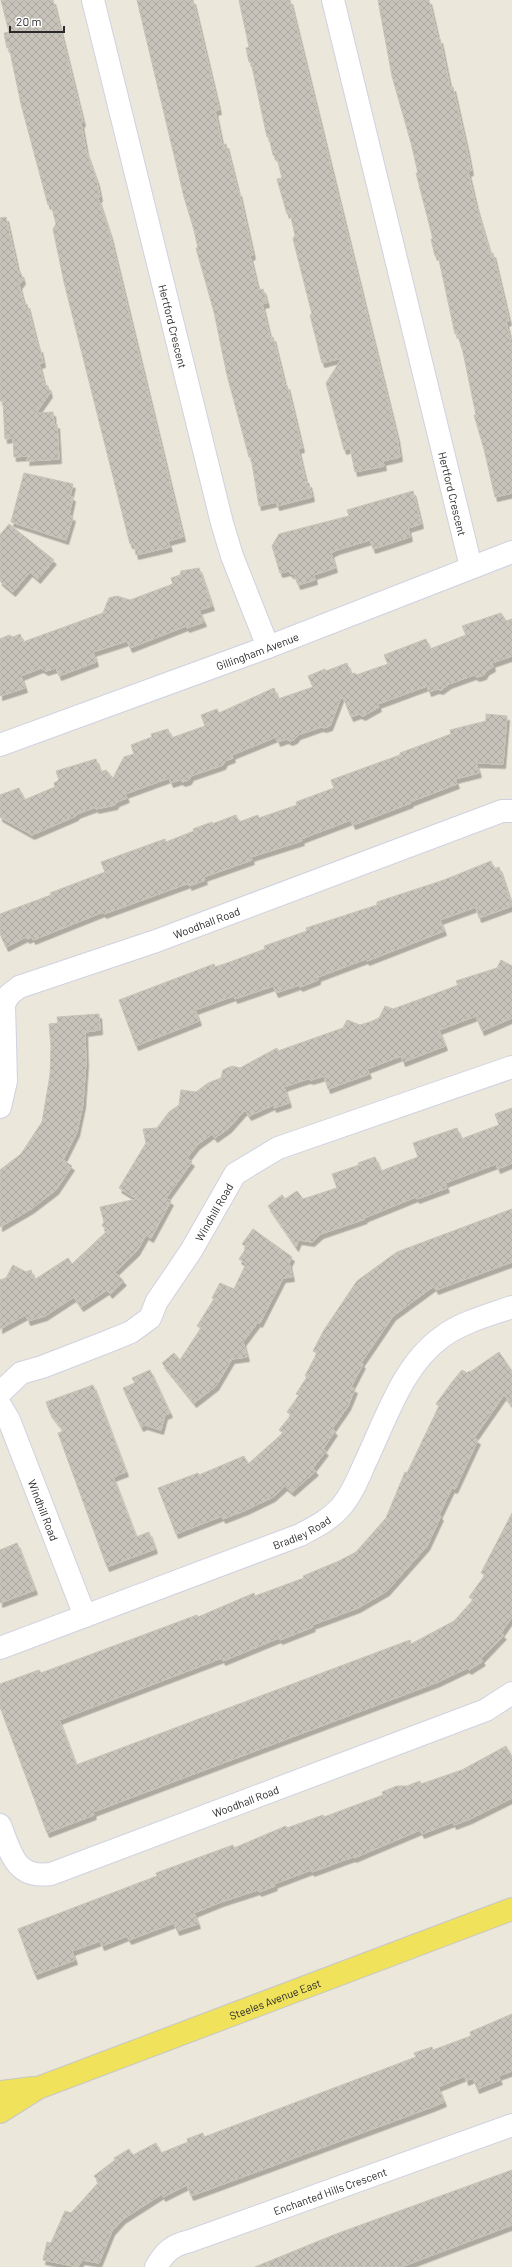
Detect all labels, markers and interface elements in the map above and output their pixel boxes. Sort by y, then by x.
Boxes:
scale bar [10,8,64,34]
text: 20 m [16,14,42,28]
street label: Hertford Crescent [157,283,190,370]
street label: Hertford Crescent [437,450,470,537]
street label: Gillingham Avenue [214,629,301,672]
street label: Woodhall Road [171,904,241,941]
street label: Windhill Road [192,1181,235,1243]
street label: Windhill Road [26,1477,62,1543]
street label: Bradley Road [271,1513,333,1551]
street label: Woodhall Road [210,1782,281,1819]
street label: Steeles Avenue East [227,1975,322,2022]
street label: Enchanted Hills Crescent [271,2164,388,2217]

